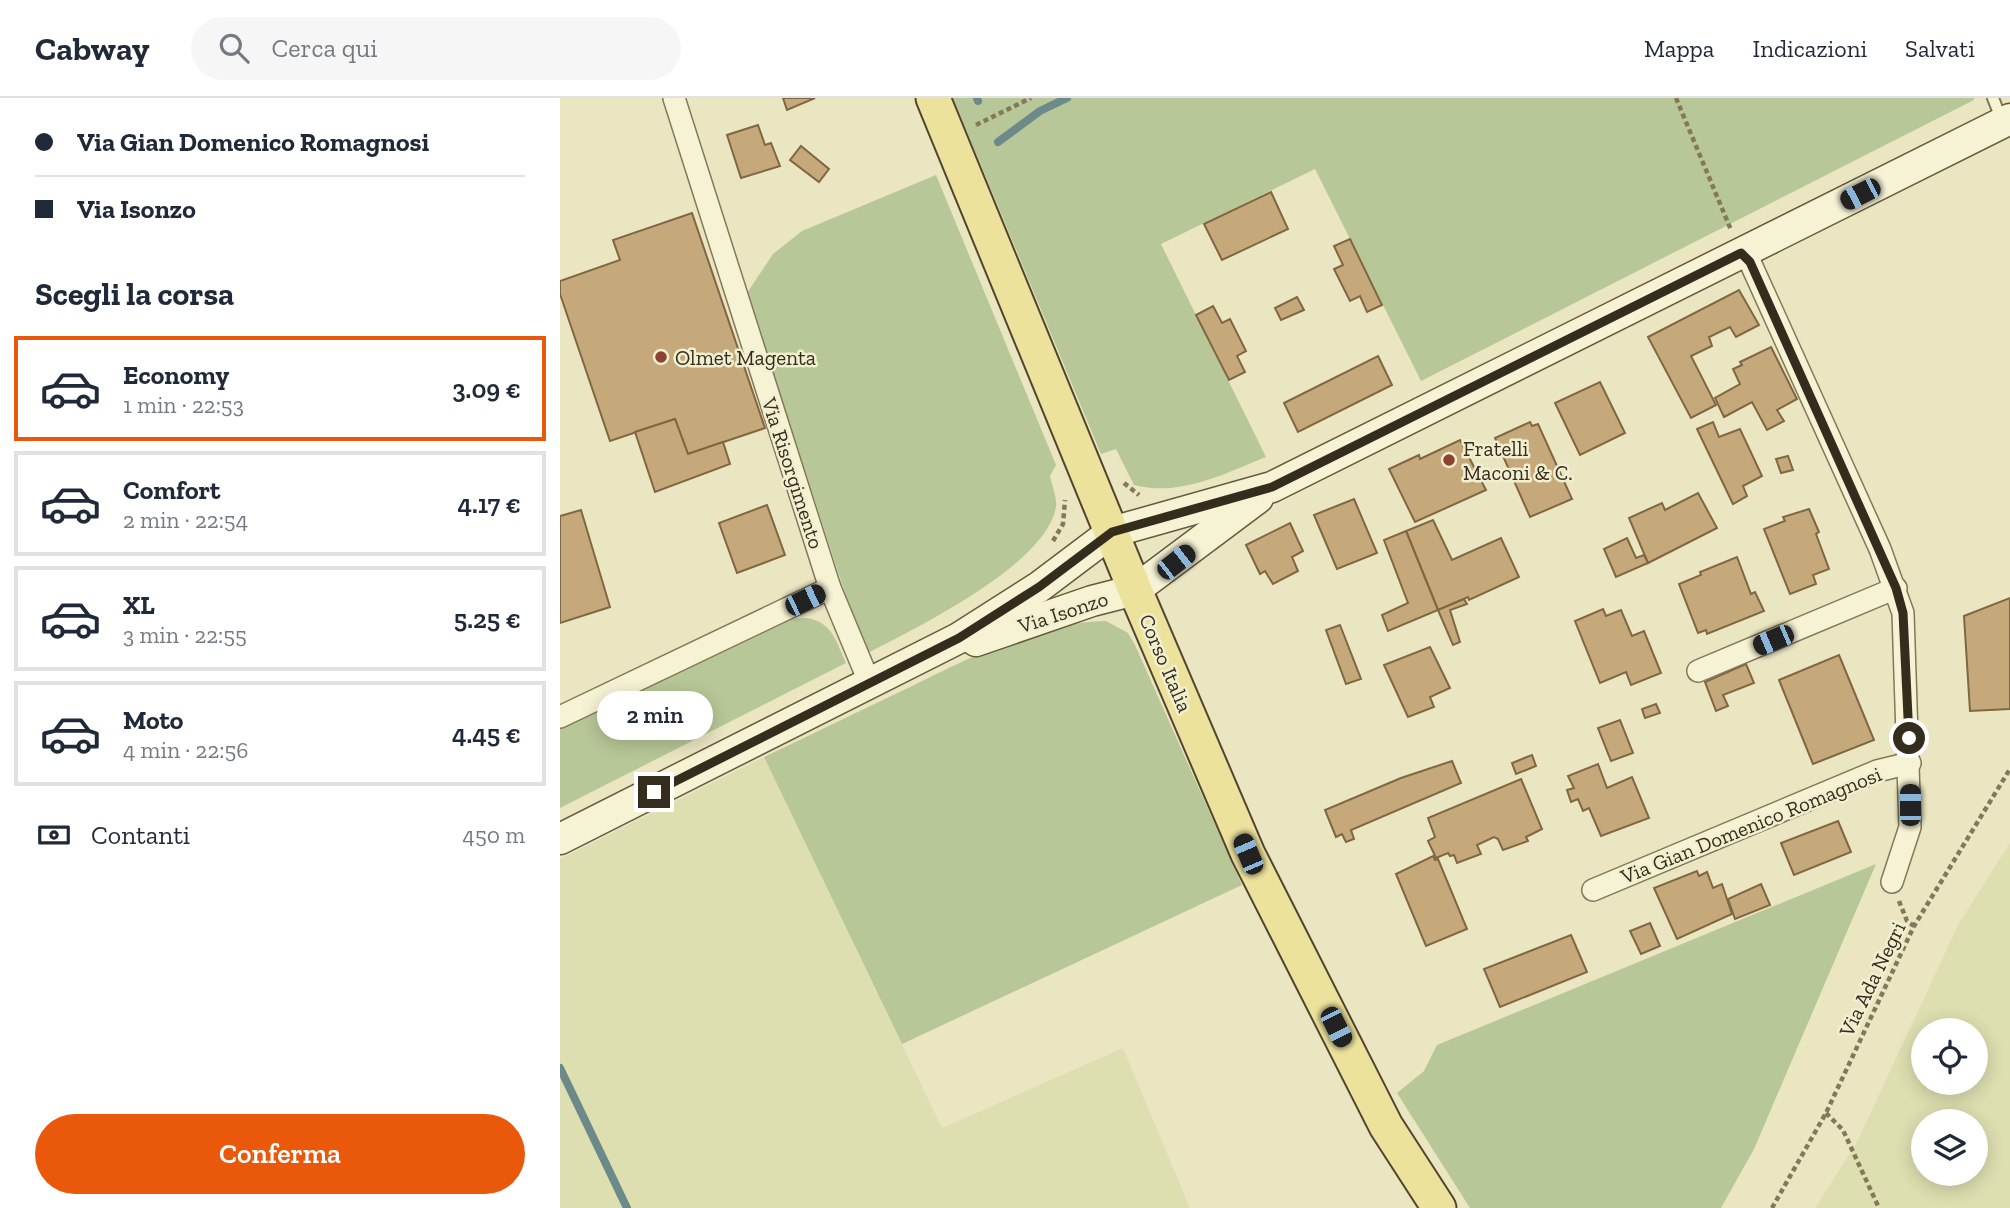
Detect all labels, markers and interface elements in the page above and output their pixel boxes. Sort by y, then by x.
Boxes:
search box [191,17,681,80]
text: Cabway [35,29,149,68]
icon: search [215,29,253,67]
text: Cerca qui [271,32,378,64]
text: Mappa [1644,34,1714,63]
text: Indicazioni [1752,34,1867,63]
text: Salvati [1905,34,1975,63]
text: Via Gian Domenico Romagnosi [77,126,429,158]
car [1837,175,1884,213]
text: Via Isonzo [77,193,196,225]
text: Scegli la corsa [35,275,234,313]
place label: Olmet Magenta [675,345,816,370]
marker: Olmet Magenta [653,349,669,365]
icon: car [39,357,102,420]
text: Economy [123,359,229,391]
text: 3.09 € [452,373,521,405]
text: 1 min · 22:53 [123,391,244,419]
street label: Via Risorgimento [756,393,829,552]
place label: Fratelli Maconi & C. [1463,436,1573,485]
marker: Fratelli Maconi & C. [1441,452,1457,468]
icon: car [39,472,102,535]
text: Comfort [123,474,220,506]
text: 4.17 € [458,488,521,520]
text: 2 min · 22:54 [123,506,248,534]
car [1153,541,1200,583]
car [782,581,829,619]
street label: Via Isonzo [1014,586,1111,639]
icon: car [39,587,102,650]
text: XL [123,589,155,621]
text: 5.25 € [454,603,521,635]
street label: Corso Italia [1134,610,1198,716]
text: 3 min · 22:55 [123,621,247,649]
car [1750,622,1797,658]
callout: 2 min [596,690,712,740]
text: 2 min [626,701,684,729]
icon: car [39,702,102,765]
text: Moto [123,704,183,736]
text: 4.45 € [452,718,521,750]
route start [1893,722,1925,754]
text: 4 min · 22:56 [123,736,248,764]
street label: Via Gian Domenico Romagnosi [1616,761,1885,889]
route end [638,776,670,808]
car [1900,784,1921,826]
icon: cash [35,816,73,854]
text: Contanti [91,819,190,851]
text: 450 m [463,821,525,849]
car [1231,831,1266,877]
street label: Via Ada Negri [1833,918,1911,1041]
car [1318,1004,1355,1050]
map controls [1911,1018,1988,1186]
button: locate [1911,1018,1988,1095]
button: layers [1911,1109,1988,1186]
button: Conferma [35,1114,525,1194]

